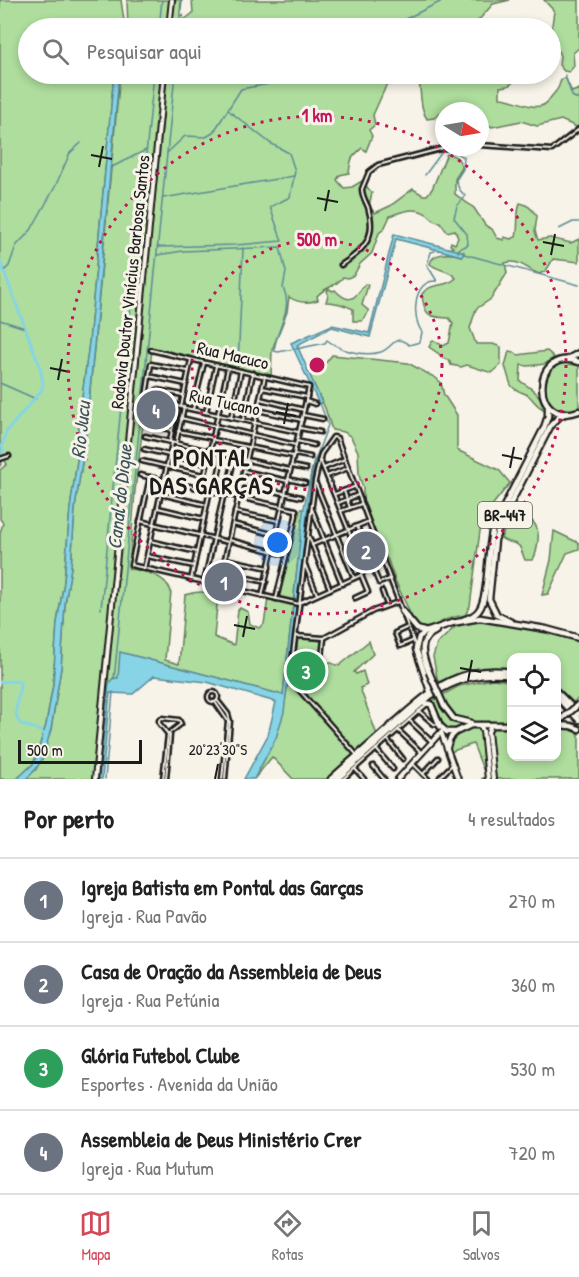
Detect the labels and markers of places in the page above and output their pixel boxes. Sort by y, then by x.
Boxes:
centre of rings [307,355,327,375]
pin: 4 [136,388,176,432]
pin: 2 [346,528,386,574]
pin: 1 [204,560,244,604]
pin: 3 [286,648,326,694]

